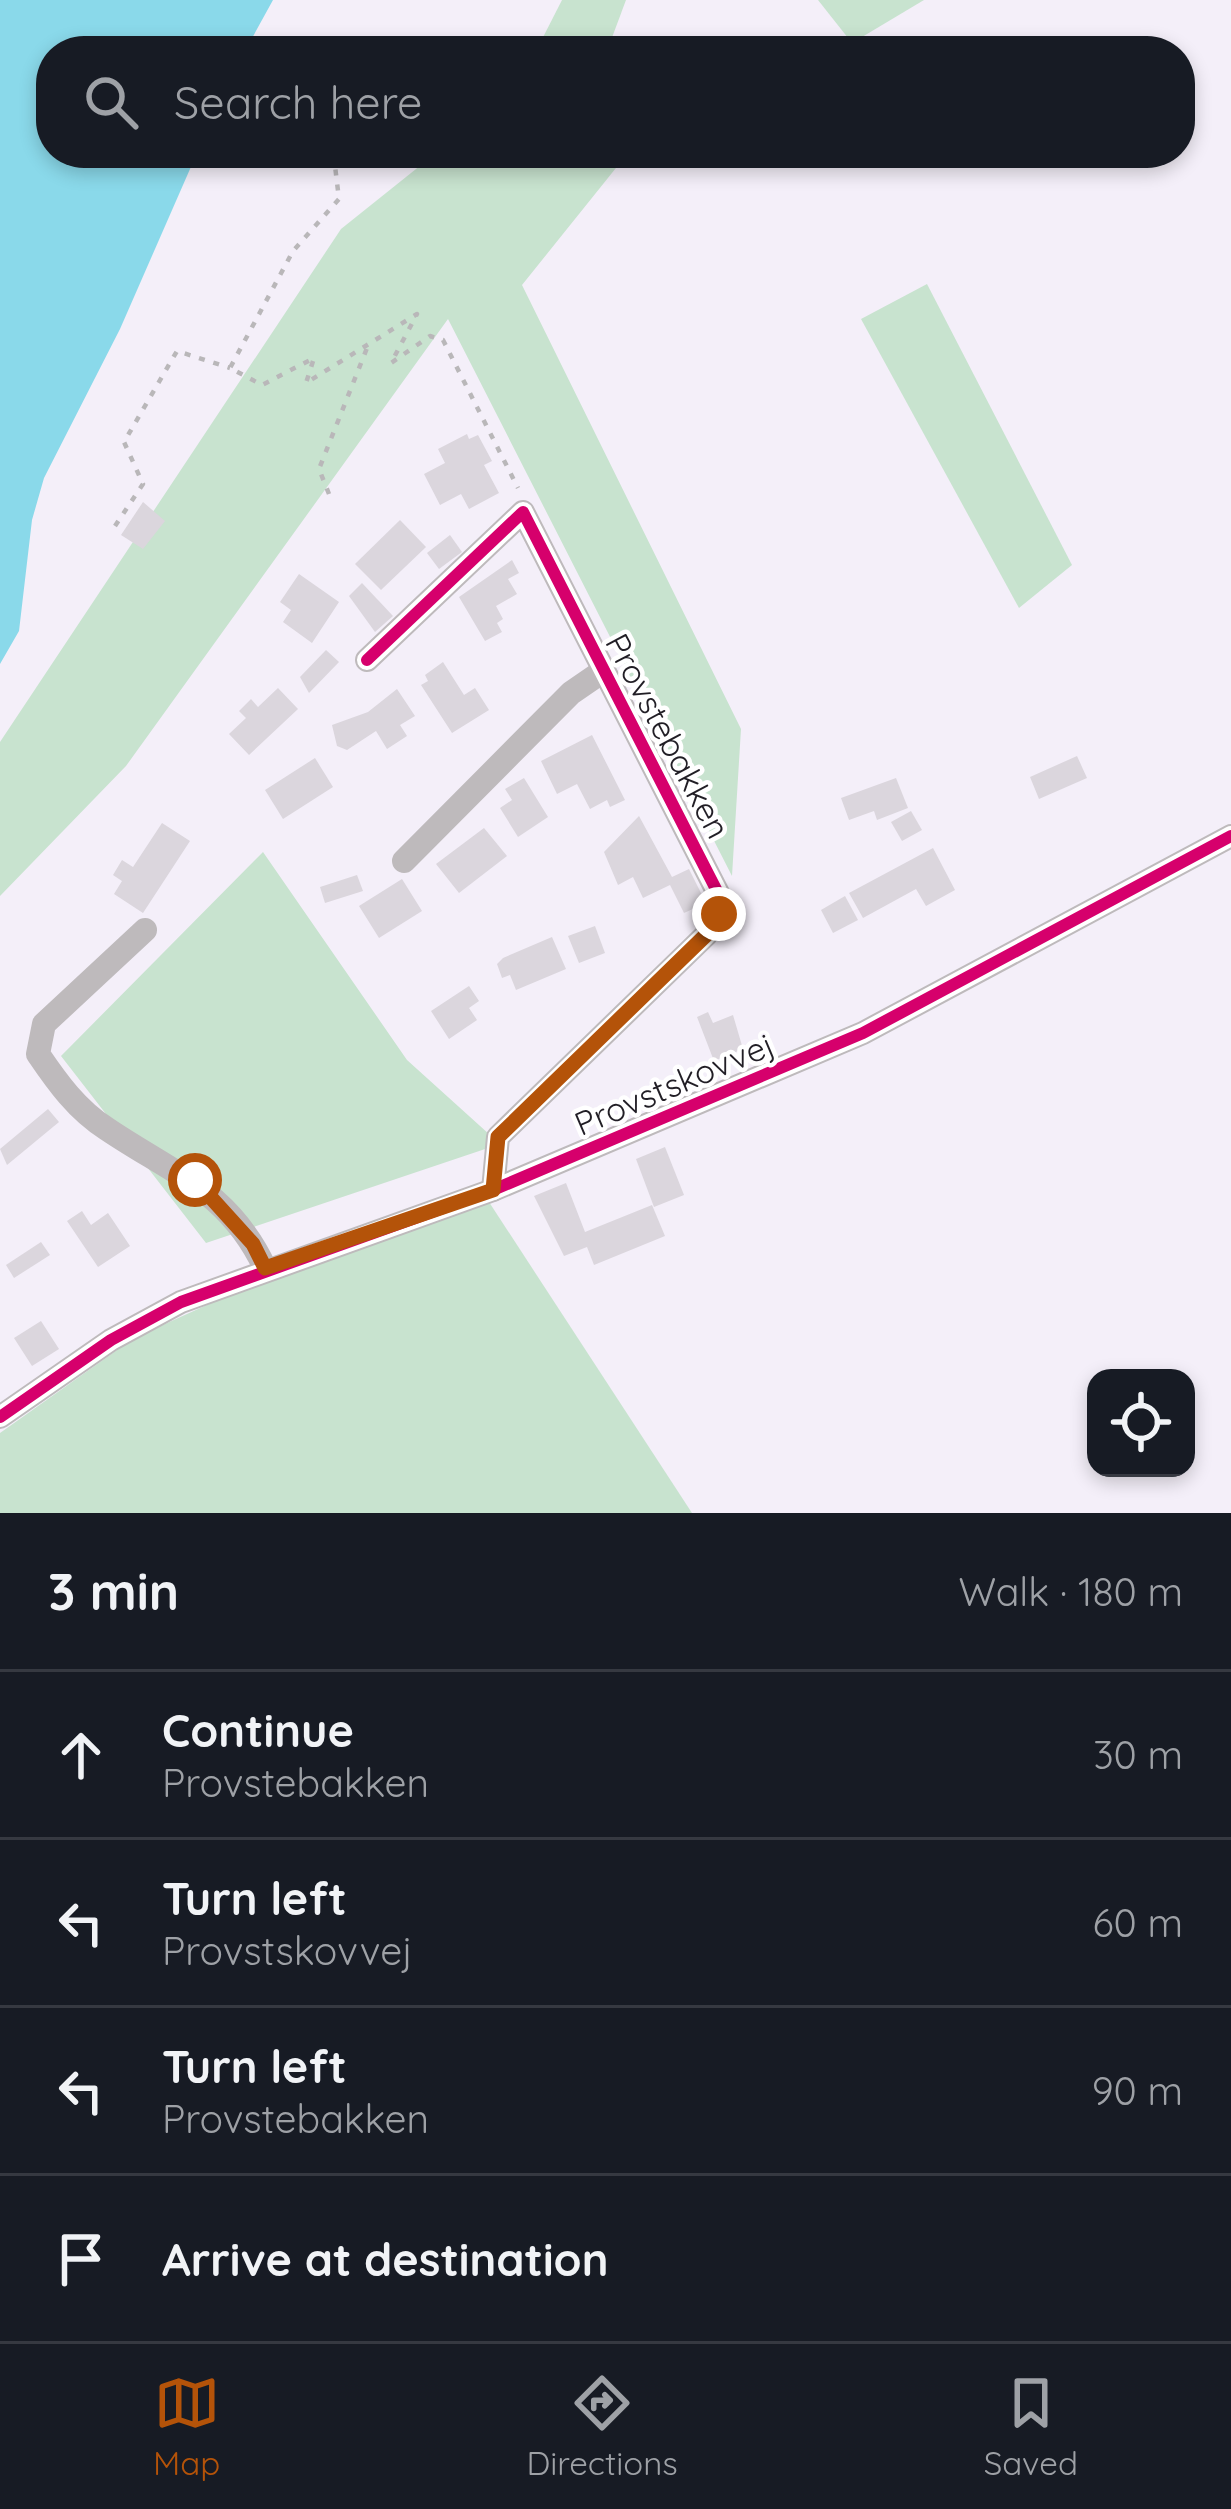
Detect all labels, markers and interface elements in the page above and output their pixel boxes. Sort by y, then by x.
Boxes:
search box [36,36,1195,168]
icon: search [78,69,144,135]
text: Search here [174,74,422,130]
street label: Provstebakken [597,626,740,845]
route end [692,887,746,941]
street label: Provstskovvej [568,1023,779,1144]
route start [168,1153,222,1207]
map controls [1087,1369,1195,1477]
button: locate [1087,1369,1195,1477]
text: 3 min [48,1559,179,1623]
text: Walk · 180 m [958,1567,1183,1616]
text: Continue [162,1702,354,1758]
icon: ahead [48,1722,114,1788]
text: 30 m [1093,1730,1183,1779]
text: Provstebakken [162,1758,429,1807]
text: Turn left [162,1870,347,1926]
icon: left [48,1890,114,1956]
text: 60 m [1093,1898,1183,1947]
text: Provstskovvej [162,1926,413,1975]
text: Turn left [162,2038,347,2094]
icon: left [48,2058,114,2124]
text: 90 m [1092,2066,1183,2115]
text: Provstebakken [162,2094,429,2143]
icon: arrive [48,2226,114,2292]
text: Arrive at destination [162,2231,608,2287]
tab: Map [153,2370,220,2483]
tab: Directions [526,2370,678,2483]
tab: Saved [984,2370,1078,2483]

